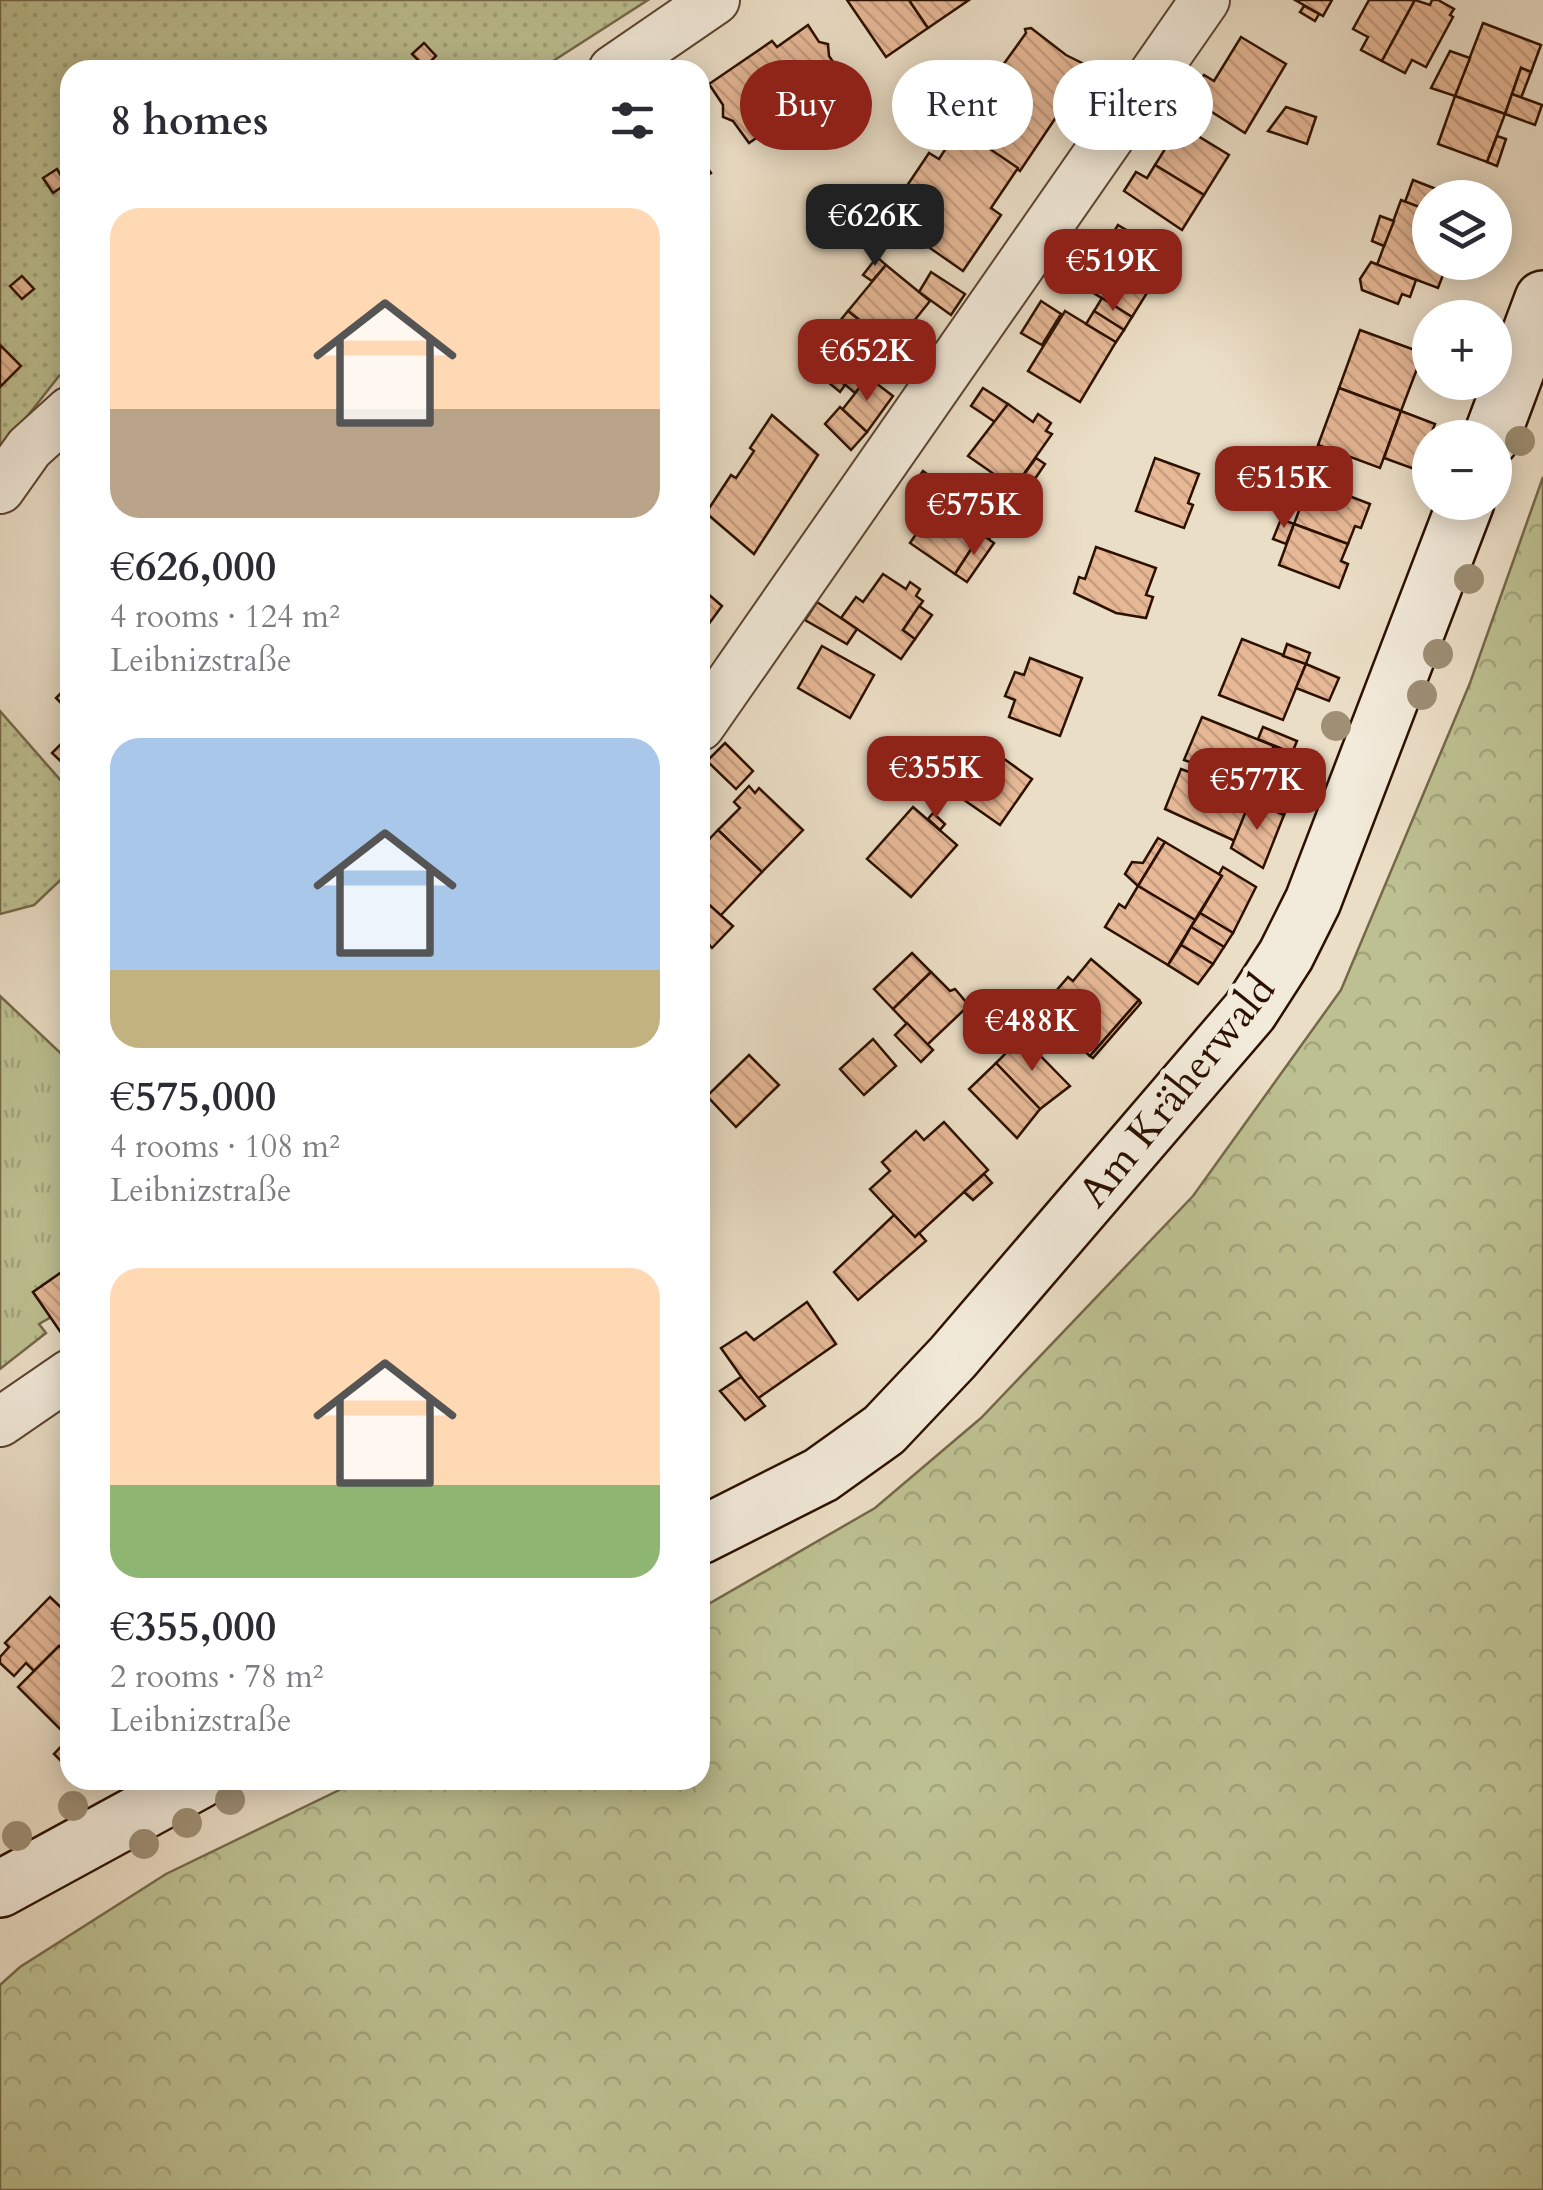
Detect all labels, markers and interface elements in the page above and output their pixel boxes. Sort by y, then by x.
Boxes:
chip: Buy [740,60,872,150]
chip: Rent [892,60,1033,150]
chip: Filters [1053,60,1213,150]
text: 8 homes [110,92,268,149]
icon: filters [605,93,660,148]
map controls [1412,180,1512,520]
button: layers [1412,180,1512,280]
pin: €626K [805,184,945,269]
text: €626K [828,194,922,238]
pin: €519K [1043,229,1183,314]
text: €519K [1066,239,1160,283]
icon: home [295,273,475,453]
button: + [1412,300,1512,400]
pin: €652K [797,319,937,404]
text: €652K [820,329,914,373]
button: − [1412,420,1512,520]
pin: €515K [1214,446,1354,531]
text: €515K [1237,456,1331,500]
pin: €575K [904,473,1044,558]
text: €575K [927,483,1021,527]
text: €626,000 [110,538,276,595]
text: 4 rooms · 124 m² [110,595,340,639]
text: Leibnizstraße [110,639,291,683]
pin: €355K [866,736,1006,821]
text: €355K [889,746,983,790]
pin: €577K [1187,748,1327,833]
text: €577K [1210,758,1304,802]
icon: home [295,803,475,983]
street label: Am Kräherwald [1065,963,1289,1219]
pin: €488K [962,989,1102,1074]
text: €488K [985,999,1079,1043]
text: €575,000 [110,1068,276,1125]
text: 4 rooms · 108 m² [110,1125,340,1169]
text: Leibnizstraße [110,1169,291,1213]
icon: home [295,1333,475,1513]
text: €355,000 [110,1598,276,1655]
text: 2 rooms · 78 m² [110,1655,323,1699]
text: Leibnizstraße [110,1699,291,1743]

